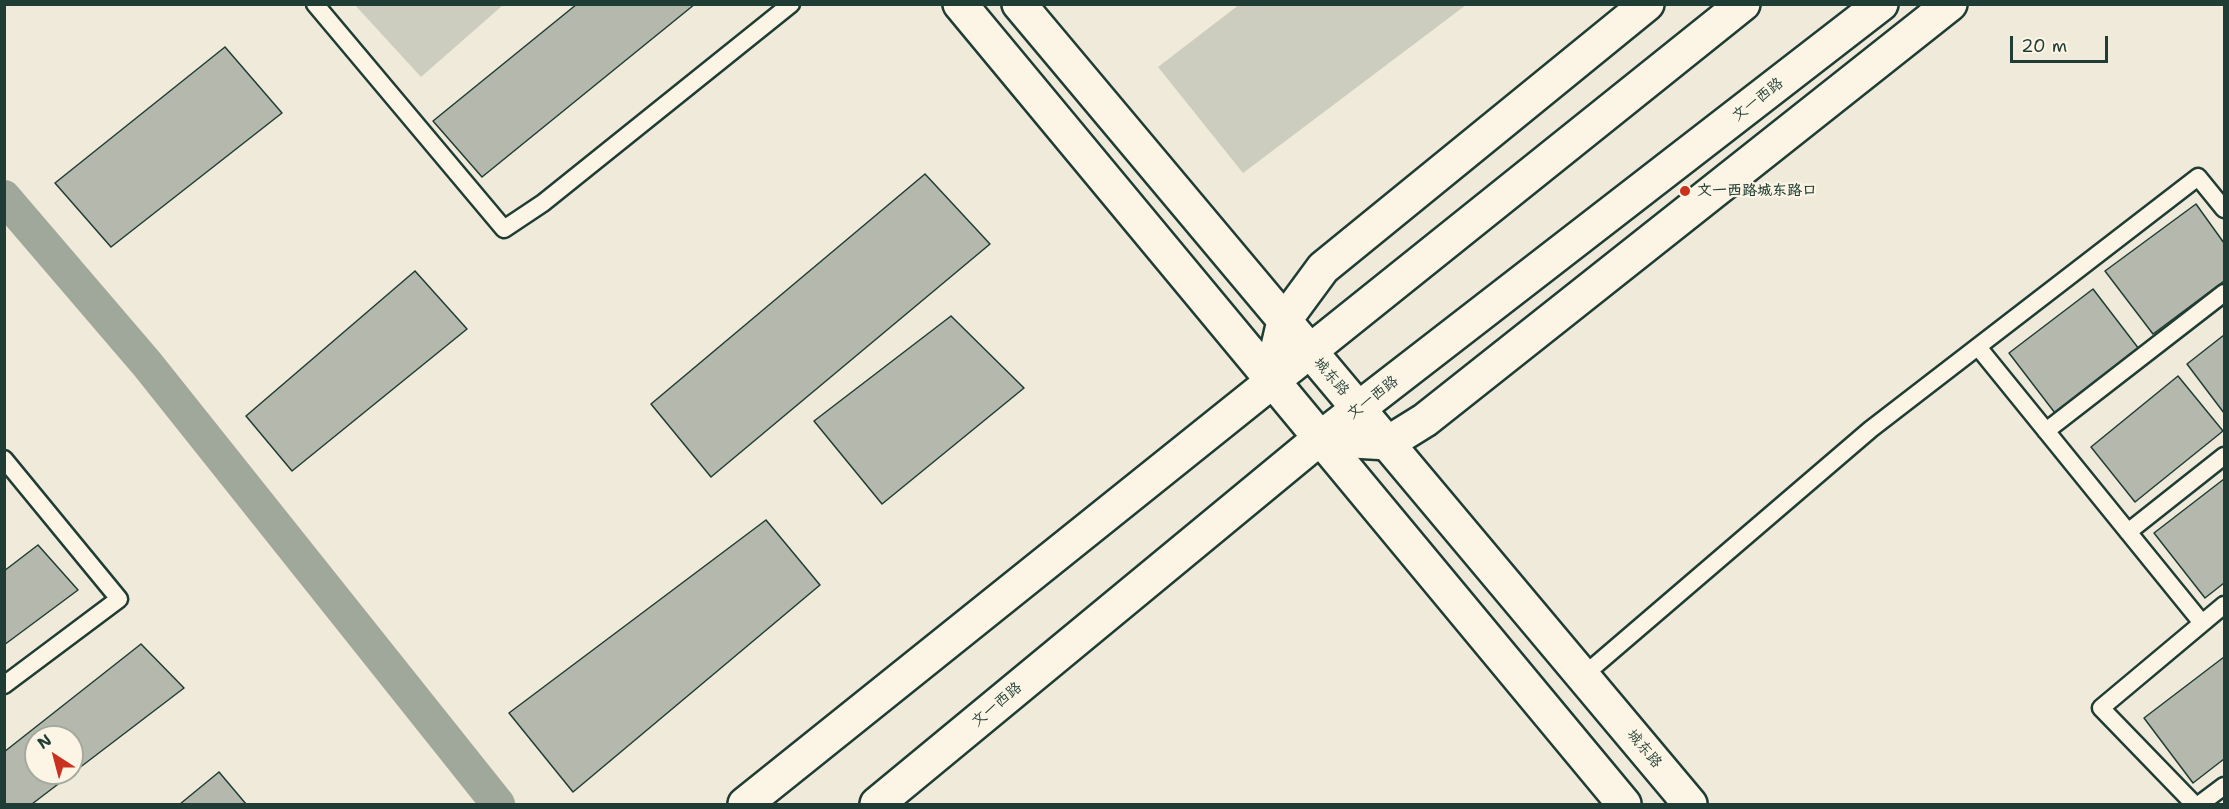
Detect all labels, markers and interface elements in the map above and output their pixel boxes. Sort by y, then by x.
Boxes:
scale bar [2013,24,2110,62]
text: 20 m [2021,34,2067,58]
street label: 文一西路 [1729,74,1787,126]
place label: 文一西路城东路口 [1697,182,1817,200]
marker: 文一西路城东路口 [1678,184,1692,198]
street label: 城东路 [1309,354,1353,400]
street label: 文一西路 [1344,372,1402,424]
street label: 文一西路 [968,679,1026,731]
north arrow [24,725,84,785]
street label: 城东路 [1623,726,1665,772]
text: N [33,729,56,754]

